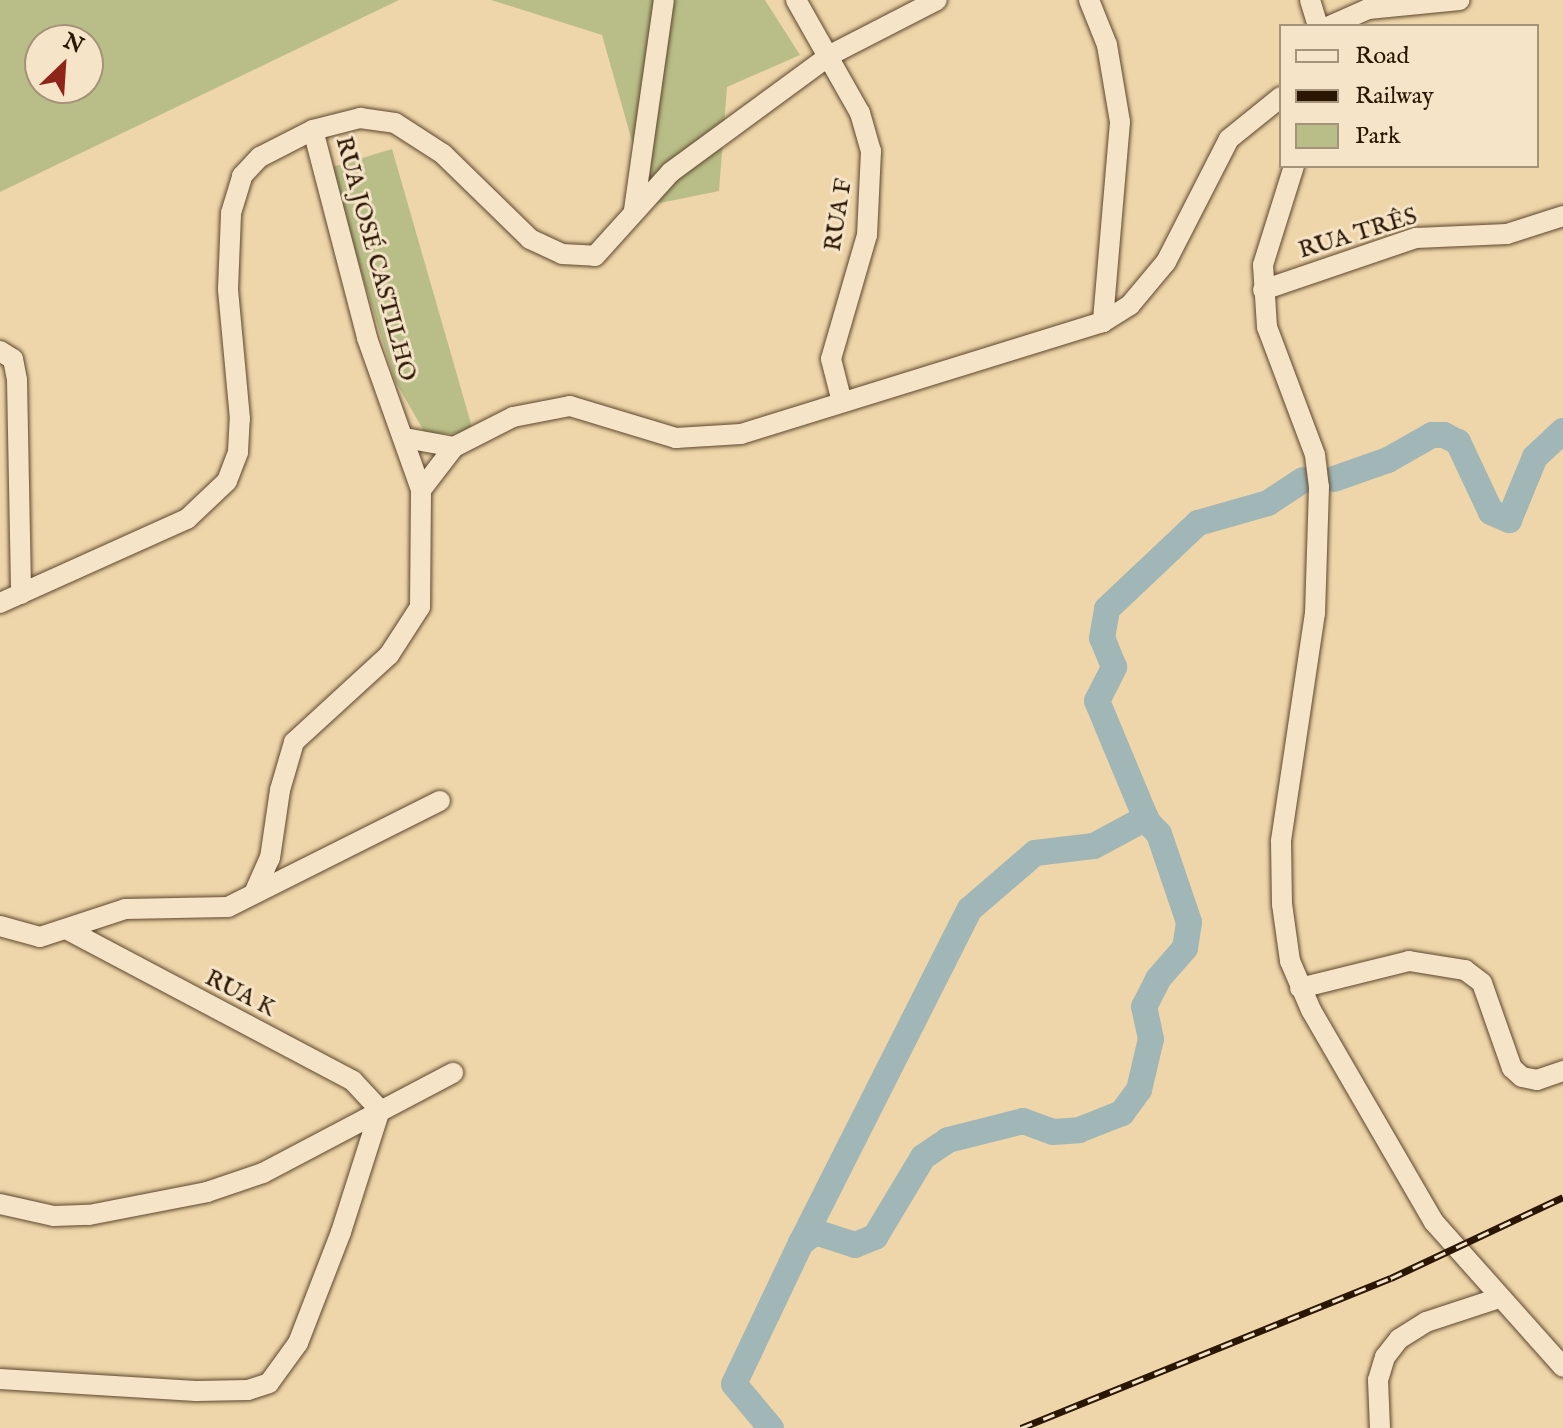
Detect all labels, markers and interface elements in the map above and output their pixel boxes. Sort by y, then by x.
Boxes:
north arrow [24,24,104,104]
legend [1279,24,1539,168]
text: N [59,27,88,61]
text: Road [1355,41,1409,72]
text: Railway [1355,81,1434,112]
text: Park [1355,121,1401,152]
street label: RUA JOSÉ CASTILHO [328,133,422,385]
street label: RUA F [819,177,859,253]
street label: RUA TRÊS [1295,202,1421,266]
street label: RUA K [200,964,280,1024]

